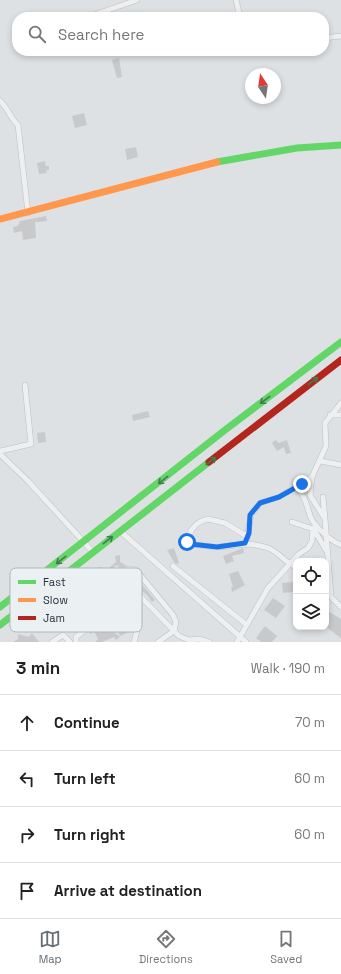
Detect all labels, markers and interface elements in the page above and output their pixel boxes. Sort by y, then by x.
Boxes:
search box [12,12,329,56]
icon: search [26,23,48,45]
text: Search here [58,25,144,44]
north arrow [245,68,281,104]
one-way arrow [308,377,319,385]
one-way arrow [260,396,271,404]
one-way arrow [205,456,216,465]
one-way arrow [157,475,168,484]
route end [293,475,311,493]
route start [178,533,196,551]
one-way arrow [102,536,113,545]
one-way arrow [55,556,66,564]
map controls [293,558,329,630]
button: locate [293,558,329,594]
legend [10,568,142,632]
text: Fast [43,575,66,589]
text: Slow [43,593,68,607]
button: layers [293,594,329,630]
text: Jam [43,611,65,625]
text: 3 min [16,657,60,679]
text: Walk · 190 m [251,660,325,677]
icon: ahead [16,712,38,734]
text: Continue [54,713,120,732]
text: 70 m [295,714,325,731]
icon: left [16,768,38,790]
text: Turn left [54,769,116,788]
text: 60 m [294,770,325,787]
icon: right [16,824,38,846]
text: Turn right [54,825,125,844]
text: 60 m [294,826,325,843]
icon: arrive [16,880,38,902]
text: Arrive at destination [54,881,202,900]
tab: Map [39,928,62,966]
tab: Directions [139,928,193,966]
tab: Saved [270,928,302,966]

